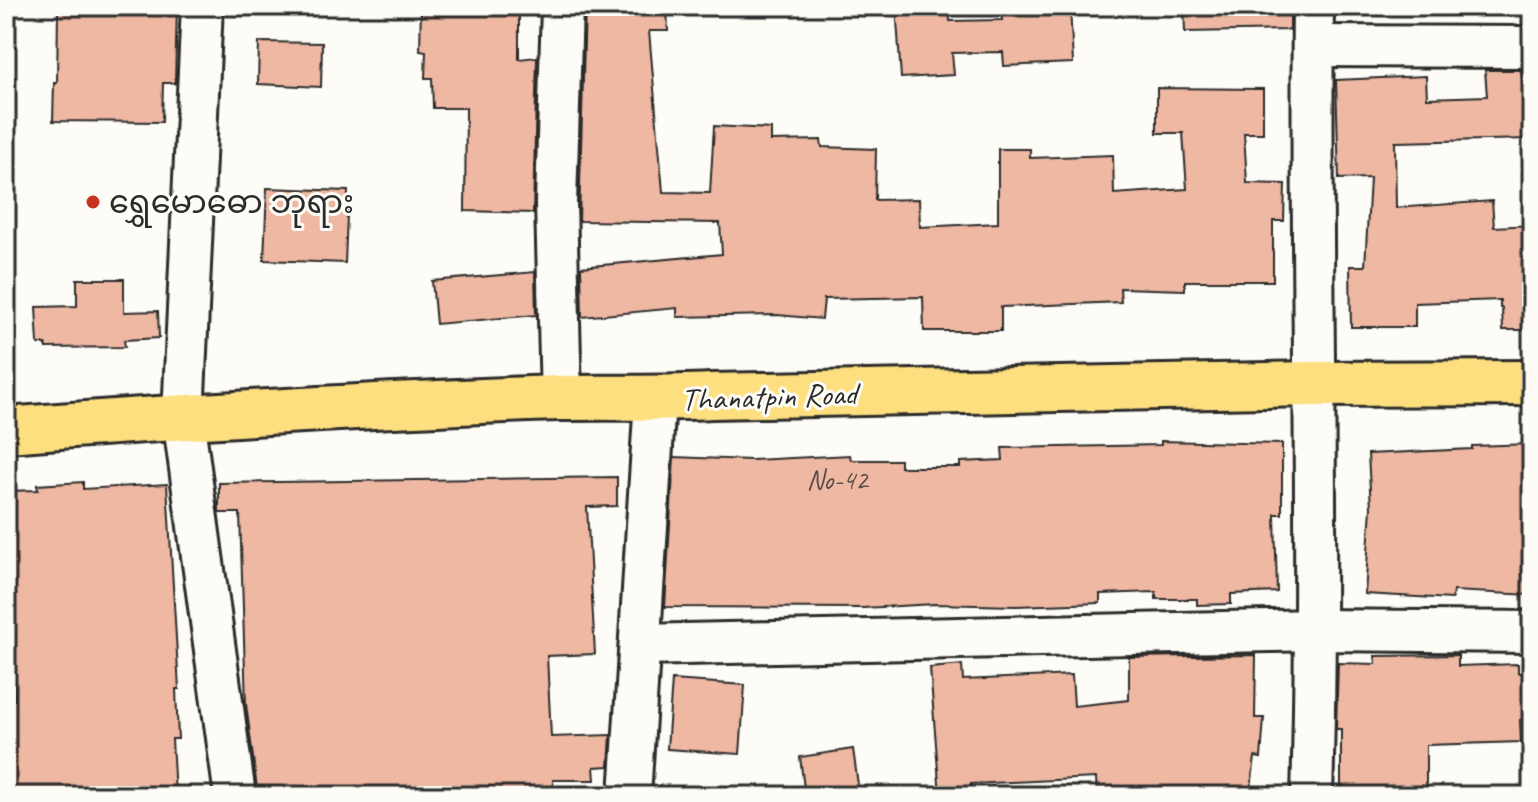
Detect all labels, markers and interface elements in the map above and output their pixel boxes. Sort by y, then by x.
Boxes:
place label: ရွှေမောဓော ဘုရား [109,182,354,228]
marker: ရွှေမောဓော ဘုရား [84,193,102,211]
street label: Thanatpin Road [680,373,862,420]
house number: No-42 [807,462,870,497]

